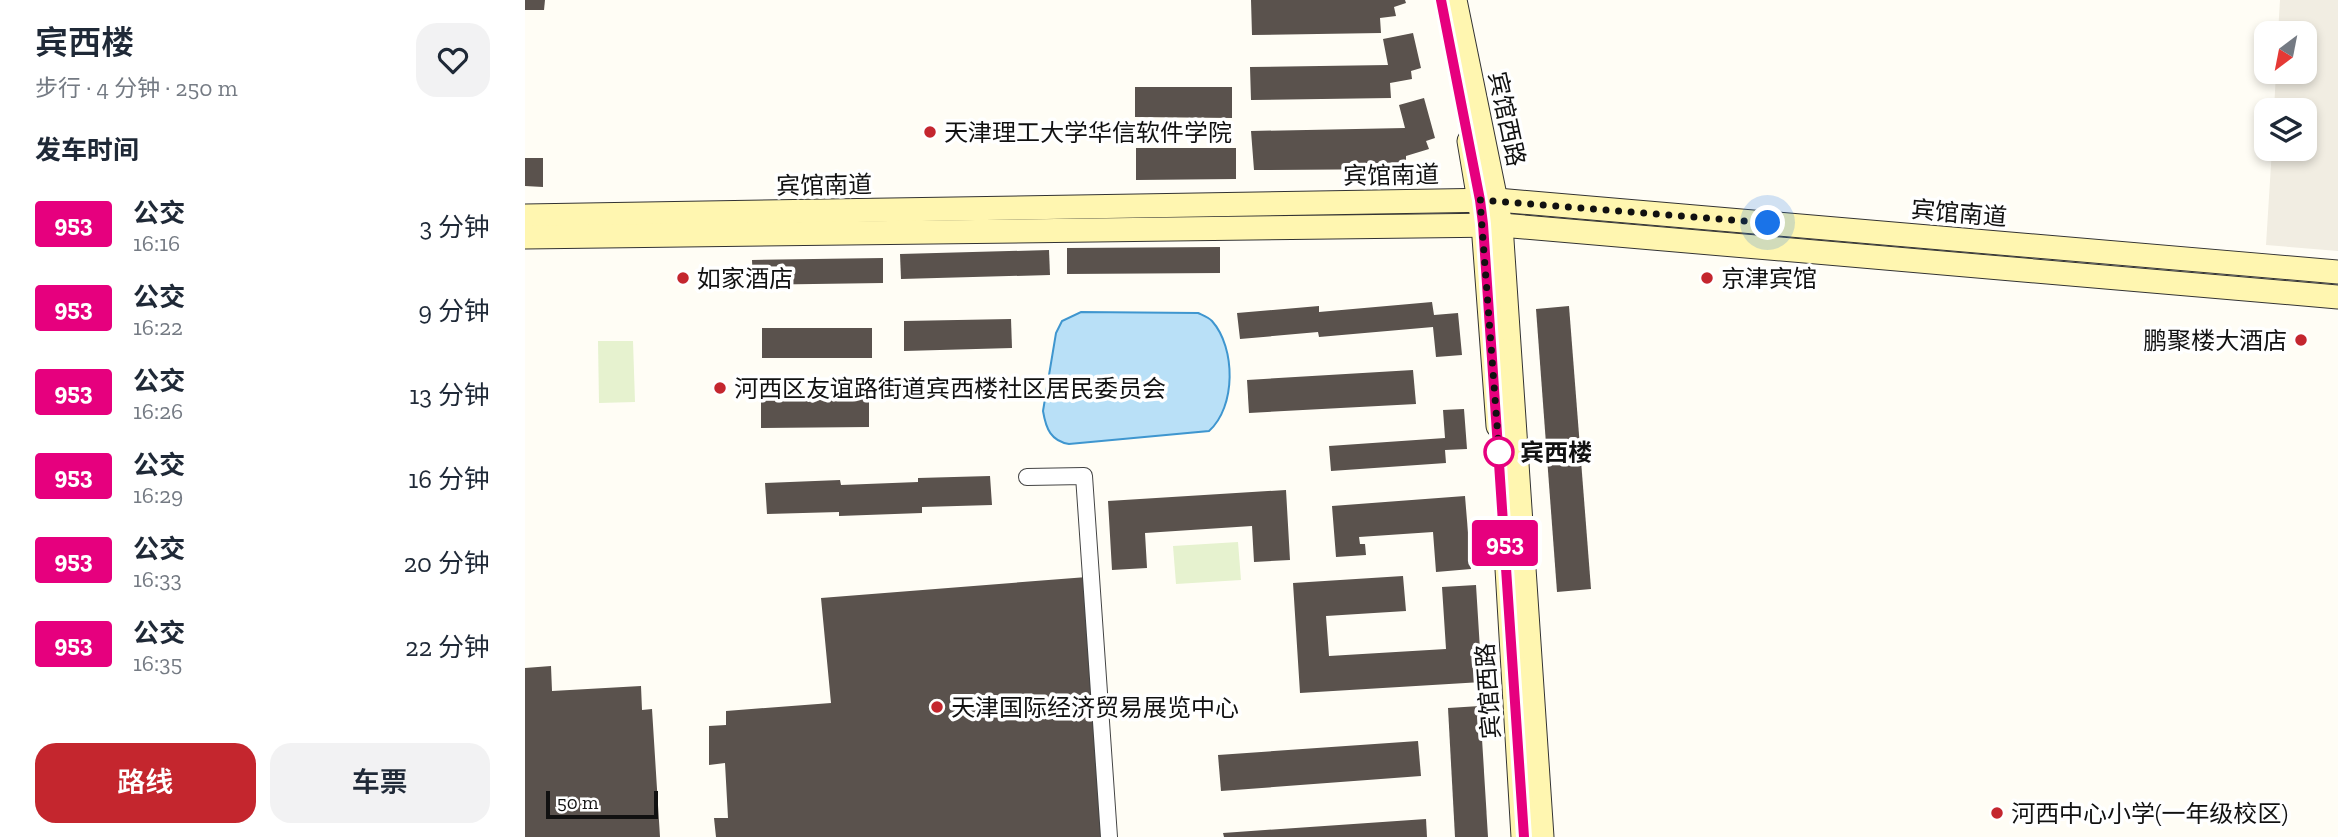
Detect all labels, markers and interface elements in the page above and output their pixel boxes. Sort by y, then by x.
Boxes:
north arrow [2254,21,2317,84]
map controls [2254,21,2317,161]
text: 宾西楼 [35,23,134,62]
button: heart [416,23,490,97]
street label: 宾馆西路 [1483,69,1531,169]
text: 步行 · 4 分钟 · 250 m [35,74,238,102]
button: layers [2254,98,2317,161]
place label: 天津理工大学华信软件学院 [944,118,1232,147]
marker: 天津理工大学华信软件学院 [922,124,938,140]
text: 发车时间 [35,134,139,166]
street label: 宾馆南道 [1343,160,1439,190]
street label: 宾馆南道 [776,170,872,200]
street label: 宾馆南道 [1910,194,2008,232]
text: 公交 [133,197,185,229]
your location [1750,205,1785,240]
text: 953 [54,209,93,238]
text: 3 分钟 [419,211,490,243]
text: 16:16 [133,229,180,257]
place label: 如家酒店 [697,264,793,293]
place label: 京津宾馆 [1721,264,1817,293]
marker: 如家酒店 [675,270,691,286]
marker: 京津宾馆 [1699,270,1715,286]
text: 公交 [133,281,185,313]
text: 953 [54,293,93,322]
text: 9 分钟 [418,295,490,327]
text: 16:22 [133,313,183,341]
place label: 鹏聚楼大酒店 [2143,326,2287,355]
marker: 鹏聚楼大酒店 [2293,332,2309,348]
text: 公交 [133,365,185,397]
place label: 河西区友谊路街道宾西楼社区居民委员会 [734,374,1166,403]
text: 953 [54,377,93,406]
text: 13 分钟 [409,379,490,411]
marker: 河西区友谊路街道宾西楼社区居民委员会 [712,380,728,396]
text: 16:26 [133,397,183,425]
marker: 宾西楼 [1484,437,1514,467]
place label: 宾西楼 [1520,438,1592,467]
text: 公交 [133,449,185,481]
text: 953 [54,461,93,490]
text: 16 分钟 [408,463,490,495]
text: 16:29 [133,481,183,509]
line badge: 953 [1465,520,1545,566]
text: 953 [1486,528,1524,557]
text: 公交 [133,533,185,565]
text: 953 [54,545,93,574]
text: 20 分钟 [404,547,490,579]
text: 16:33 [133,565,182,593]
text: 公交 [133,617,185,649]
text: 953 [54,629,93,658]
text: 22 分钟 [405,631,490,663]
street label: 宾馆西路 [1470,642,1506,740]
text: 16:35 [133,649,182,677]
place label: 天津国际经济贸易展览中心 [951,693,1239,722]
marker: 天津国际经济贸易展览中心 [929,699,945,715]
button: 路线 [35,743,256,823]
button: 车票 [270,743,490,823]
scale bar [546,788,658,820]
text: 50 m [557,791,598,814]
place label: 河西中心小学(一年级校区) [2011,799,2288,828]
marker: 河西中心小学(一年级校区) [1989,805,2005,821]

